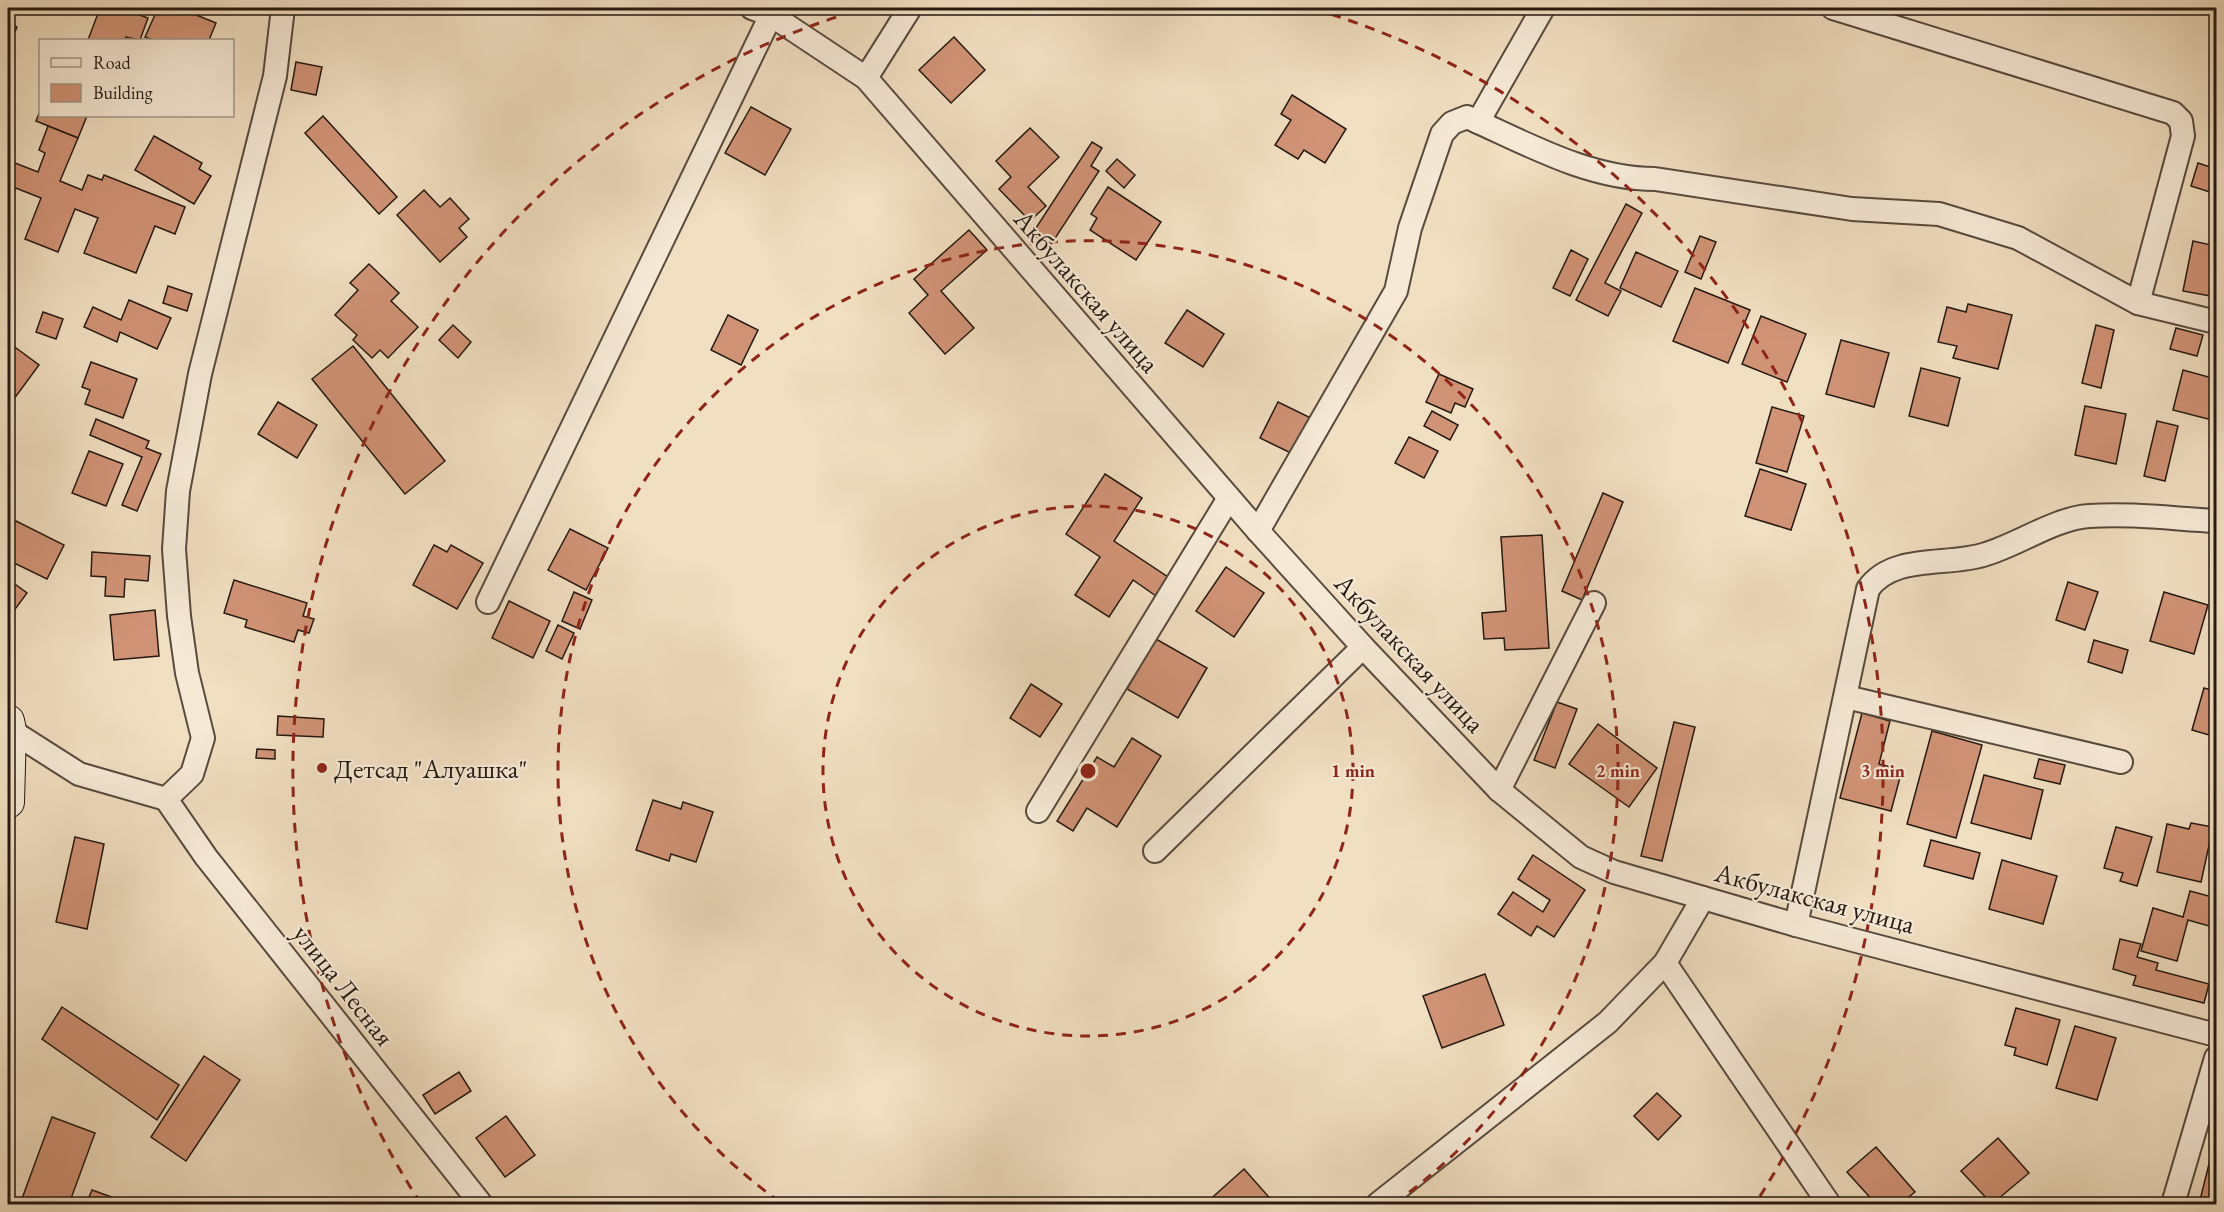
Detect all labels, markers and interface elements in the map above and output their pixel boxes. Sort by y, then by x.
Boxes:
legend [39,39,234,117]
text: Road [93,51,132,74]
text: Building [93,81,153,104]
street label: Акбулакская улица [1006,201,1168,380]
street label: Акбулакская улица [1326,565,1493,740]
place label: Детсад "Алуашка" [334,751,527,786]
text: 1 min [1331,759,1375,782]
text: 2 min [1596,759,1640,782]
text: 3 min [1861,759,1905,782]
marker: Детсад "Алуашка" [315,761,329,775]
centre of rings [1078,761,1098,781]
street label: Акбулакская улица [1710,854,1919,942]
street label: улица Лесная [285,917,403,1053]

